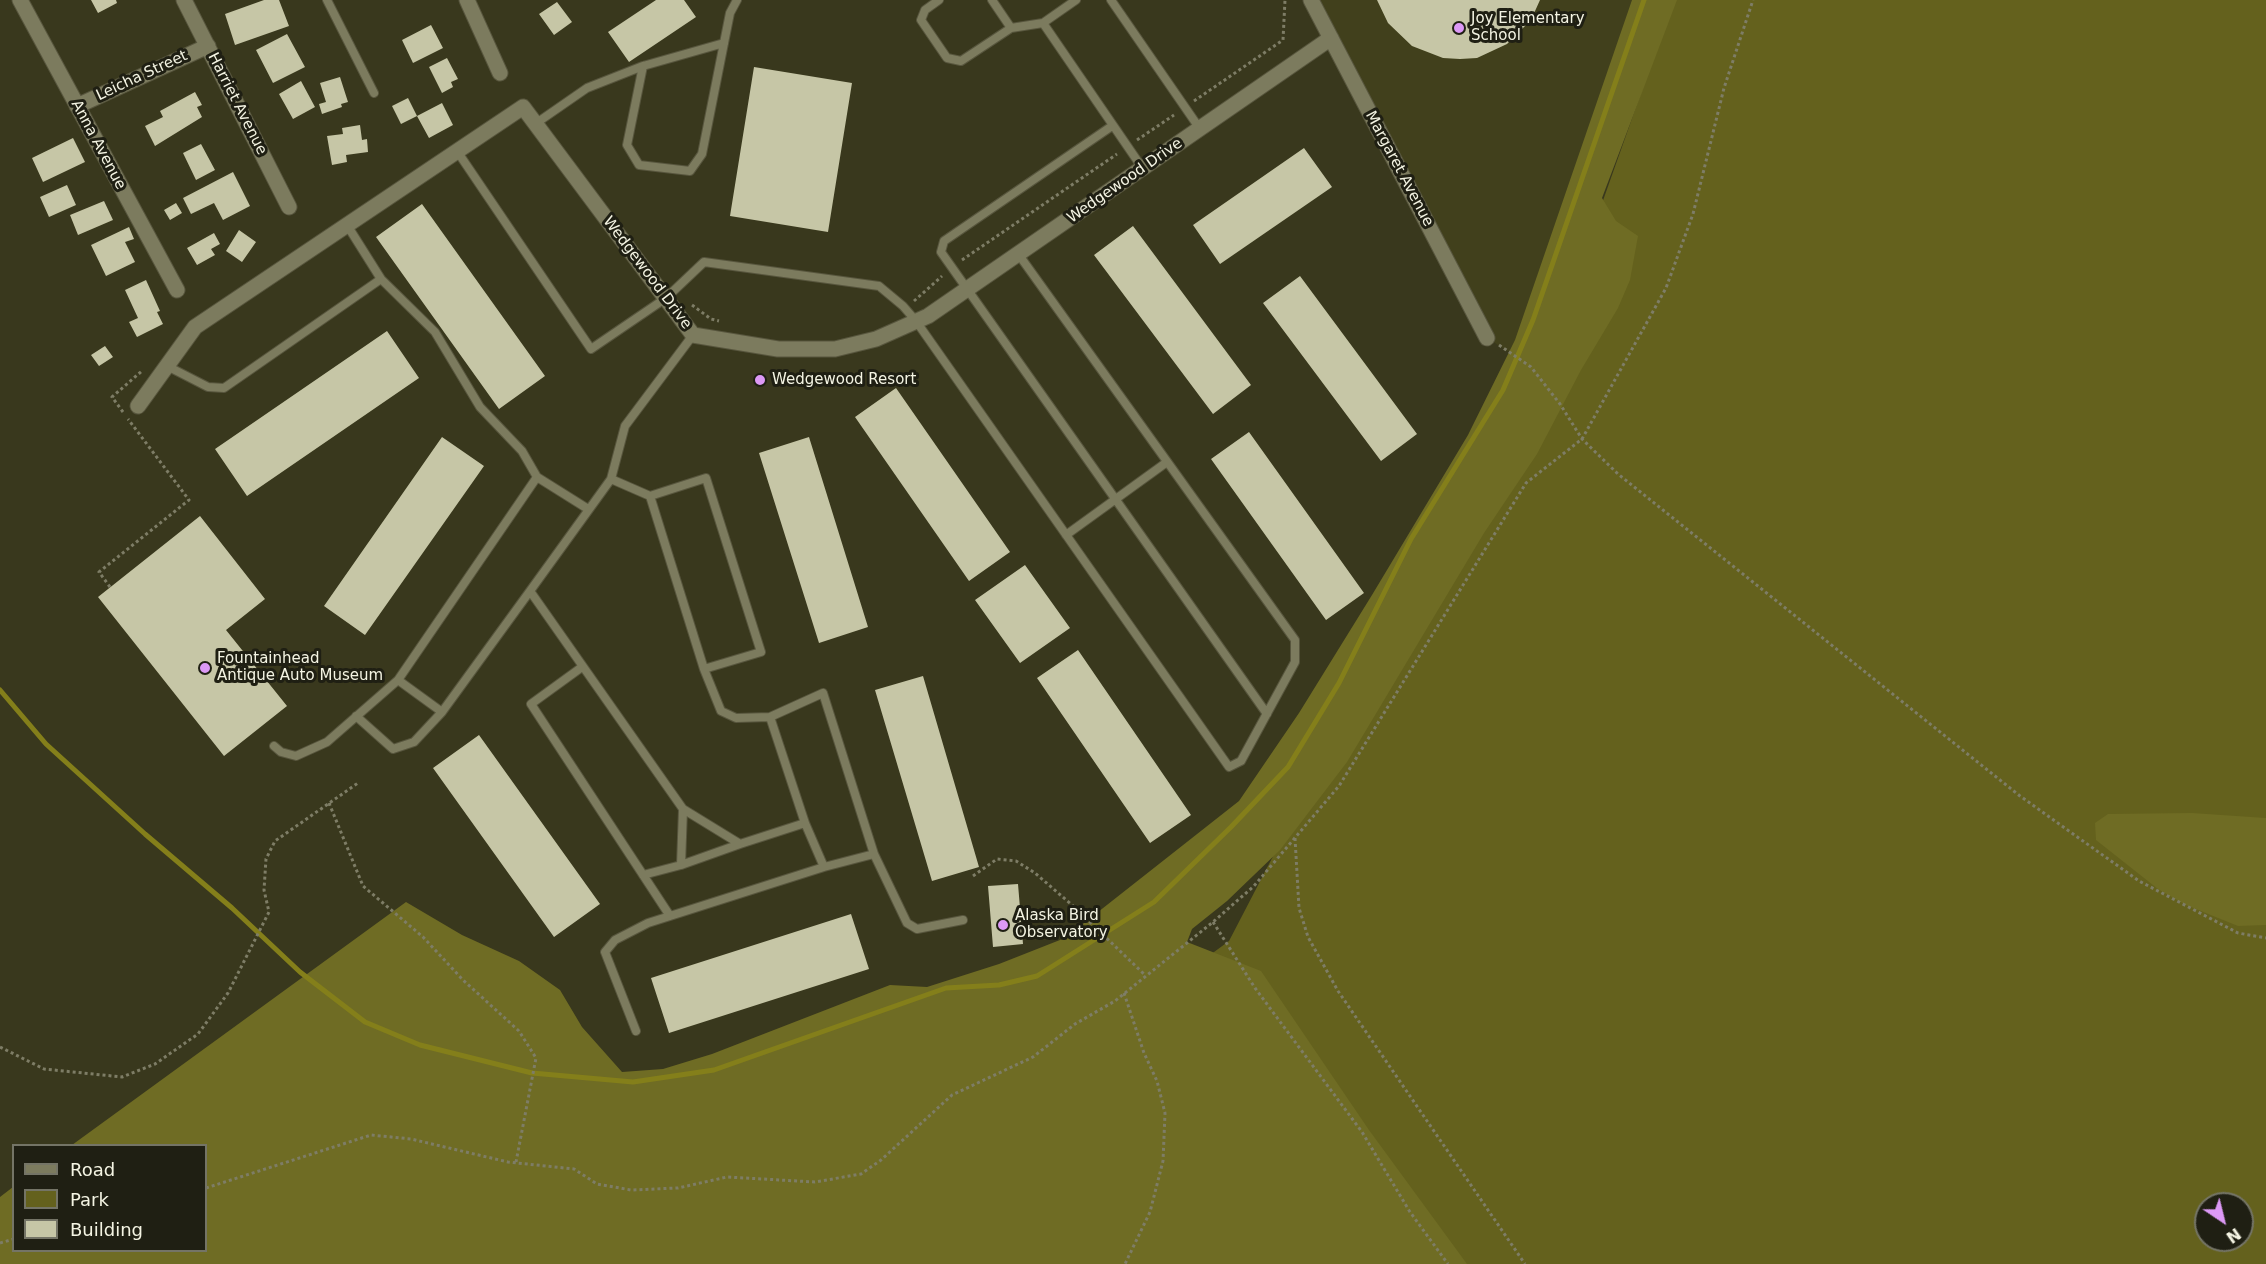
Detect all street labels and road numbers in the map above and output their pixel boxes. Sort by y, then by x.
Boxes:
street label: Leicha Street [93,47,191,105]
street label: Harriet Avenue [203,50,271,158]
street label: Anna Avenue [67,97,129,193]
street label: Margaret Avenue [1361,108,1437,230]
street label: Wedgewood Drive [1064,135,1186,227]
street label: Wedgewood Drive [599,213,695,333]

